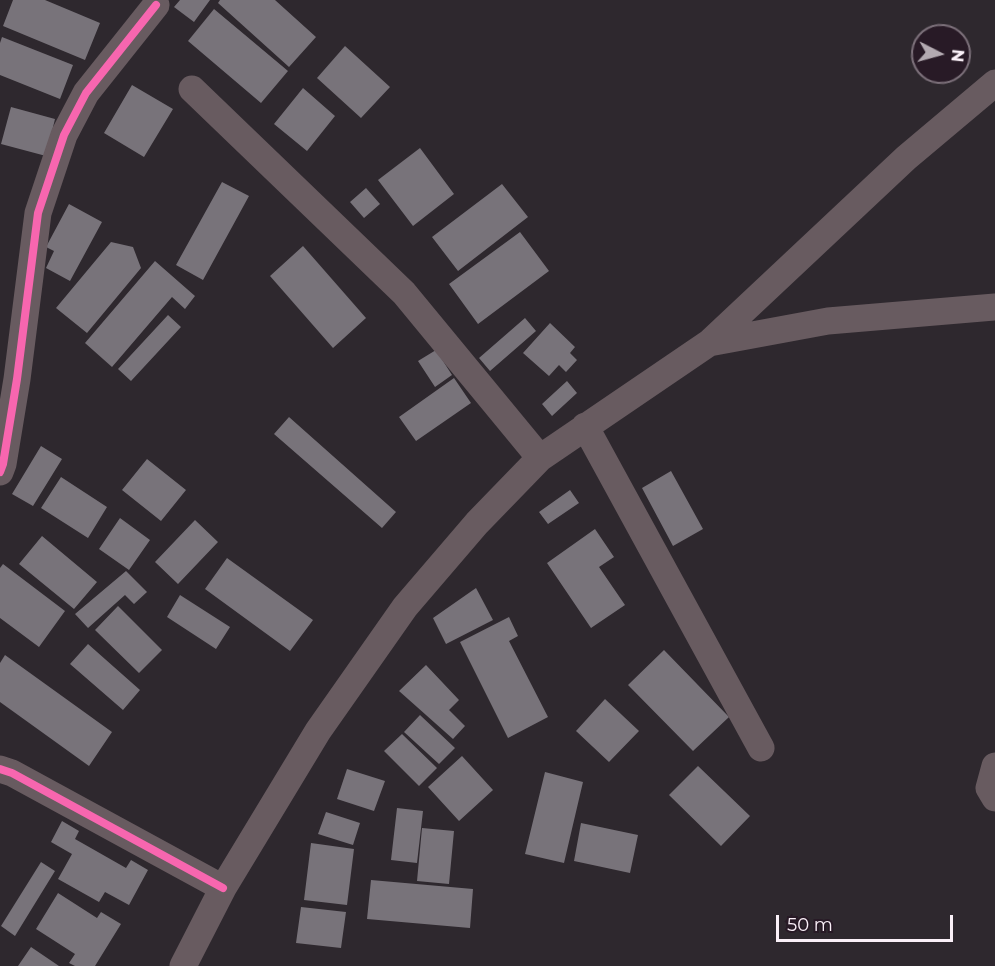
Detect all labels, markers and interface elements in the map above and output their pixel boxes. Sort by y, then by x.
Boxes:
north arrow [911,24,971,84]
text: N [947,48,968,63]
scale bar [779,903,956,941]
text: 50 m [787,914,833,936]

